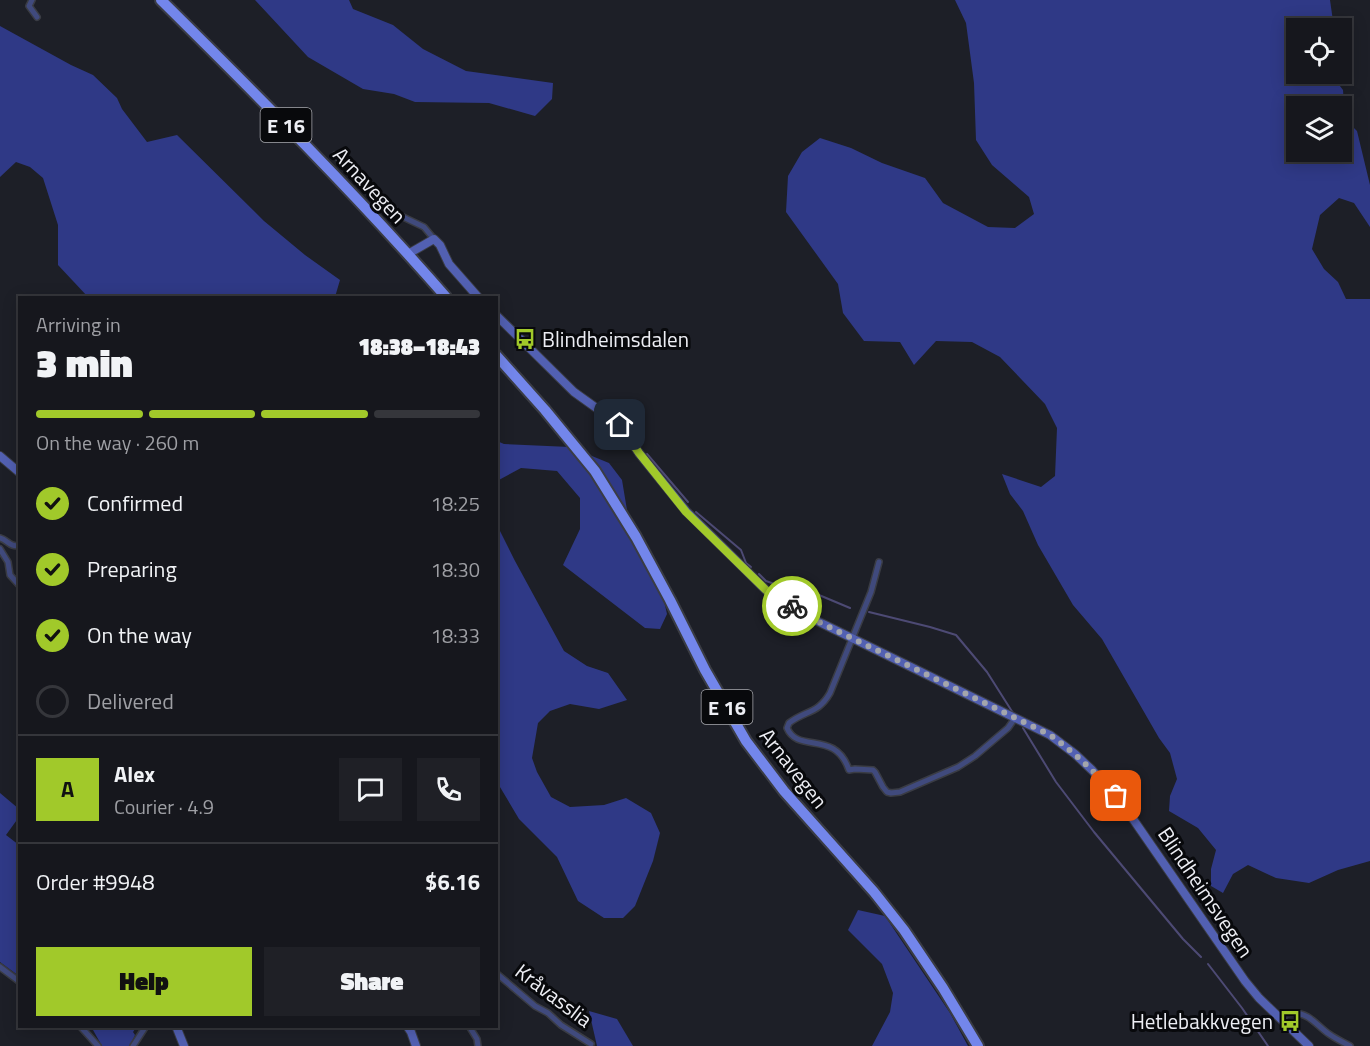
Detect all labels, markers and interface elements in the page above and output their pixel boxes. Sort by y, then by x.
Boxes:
map controls [1286,18,1352,162]
button: locate [1286,18,1352,84]
button: layers [1286,96,1352,162]
road number: E 16 [260,108,312,142]
street label: Arnavegen [326,139,414,231]
text: Arriving in [36,309,121,340]
place label: Blindheimsdalen [542,323,689,355]
bus stop icon: Blindheimsdalen [513,327,537,351]
text: 18:38–18:43 [358,330,480,364]
text: 3 min [36,333,133,392]
pin [594,399,645,450]
icon: home [603,408,636,441]
text: On the way · 260 m [36,427,199,458]
text: Confirmed [87,486,183,520]
icon: check [36,487,69,520]
text: 18:25 [431,488,480,519]
text: Preparing [87,552,177,586]
icon: check [36,553,69,586]
text: 18:30 [431,554,480,585]
courier [762,576,822,636]
icon: bike [776,590,809,623]
text: On the way [87,618,192,652]
icon: check [36,619,69,652]
text: 18:33 [431,620,480,651]
text: Delivered [87,684,174,718]
road number: E 16 [702,690,752,724]
street label: Arnavegen [752,721,836,815]
text: Alex [114,757,155,791]
button: chat [339,758,402,821]
button: phone [417,758,480,821]
pin [1090,770,1141,821]
text: A [61,772,74,806]
icon: bag [1099,779,1132,812]
text: Courier · 4.9 [114,791,214,822]
street label: Blindheimsvegen [1150,820,1262,964]
text: Order #9948 [36,865,155,899]
text: $6.16 [425,865,480,899]
button: Help [36,947,252,1016]
button: Share [264,947,480,1016]
street label: Kråvasslia [509,955,600,1035]
place label: Hetlebakkvegen [1131,1005,1273,1037]
bus stop icon: Hetlebakkvegen [1278,1009,1302,1033]

